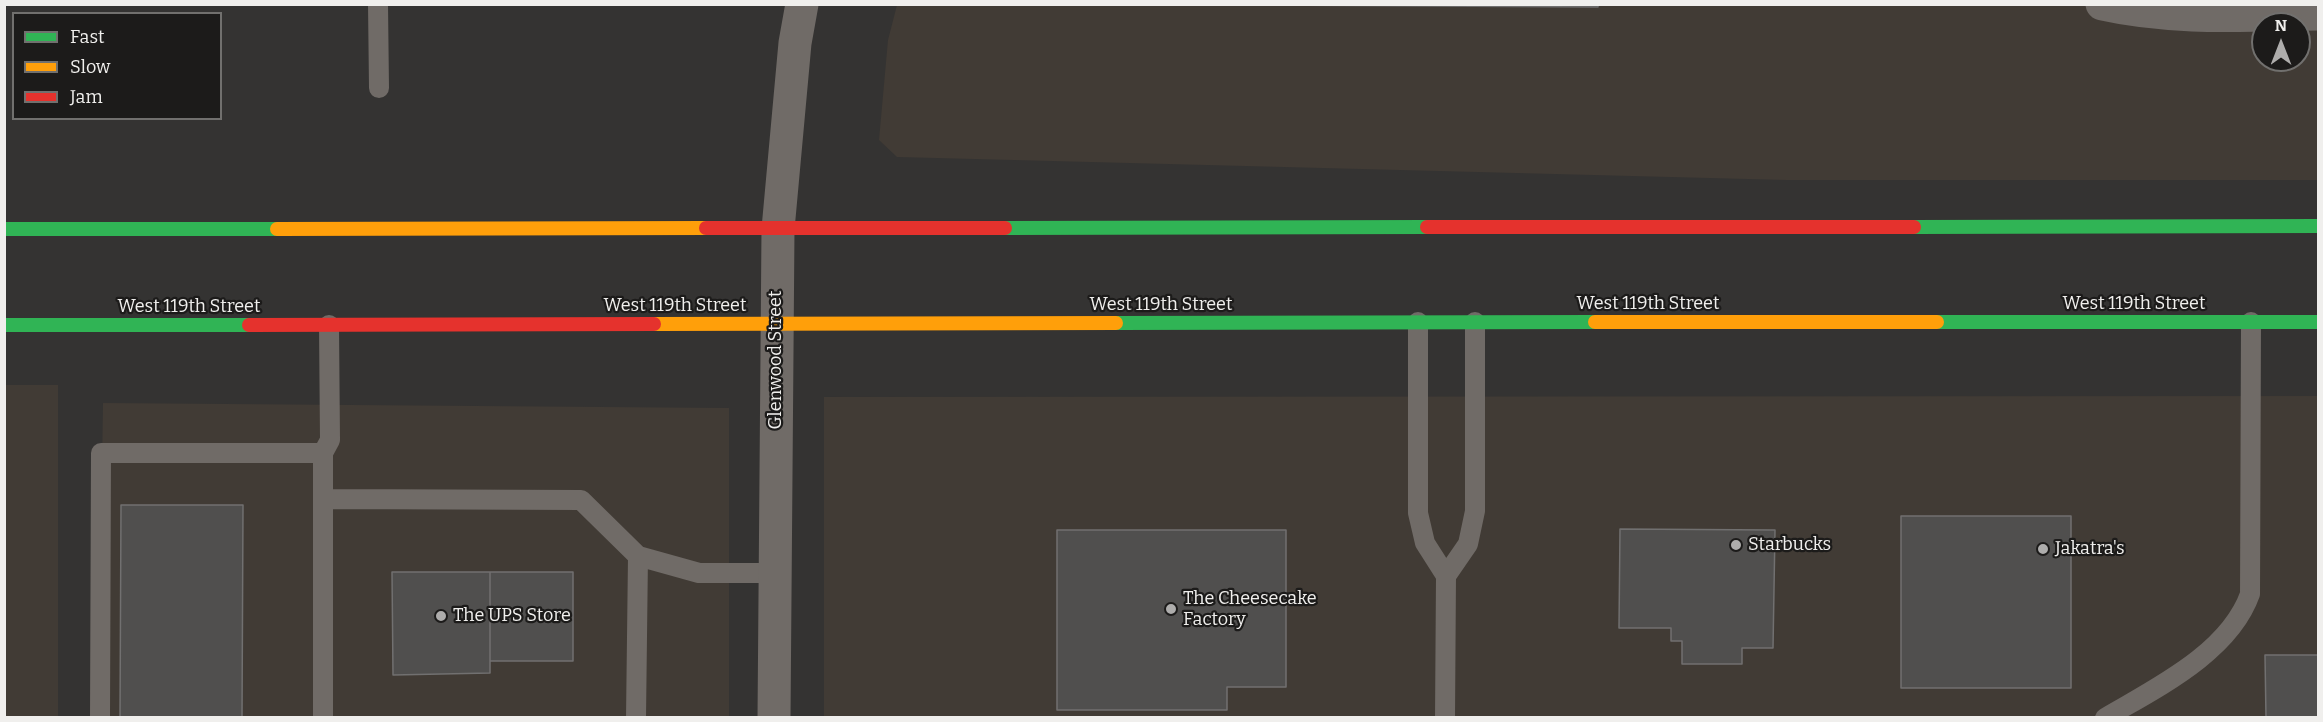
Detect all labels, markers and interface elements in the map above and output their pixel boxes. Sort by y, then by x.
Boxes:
legend [12,12,222,120]
north arrow [2251,12,2311,72]
text: N [2275,16,2287,35]
text: Fast [70,26,105,48]
text: Slow [70,56,110,78]
text: Jam [70,86,103,108]
street label: Glenwood Street [765,291,787,429]
street label: West 119th Street [1577,293,1719,315]
street label: West 119th Street [2063,293,2205,315]
street label: West 119th Street [1090,294,1232,316]
street label: West 119th Street [604,295,746,317]
street label: West 119th Street [118,296,260,318]
place label: Starbucks [1748,534,1831,556]
marker: Starbucks [1729,538,1743,552]
place label: Jakatra's [2055,538,2125,560]
marker: Jakatra's [2036,542,2050,556]
place label: The Cheesecake Factory [1183,588,1317,630]
marker: The Cheesecake Factory [1164,602,1178,616]
place label: The UPS Store [453,605,571,627]
marker: The UPS Store [434,609,448,623]

